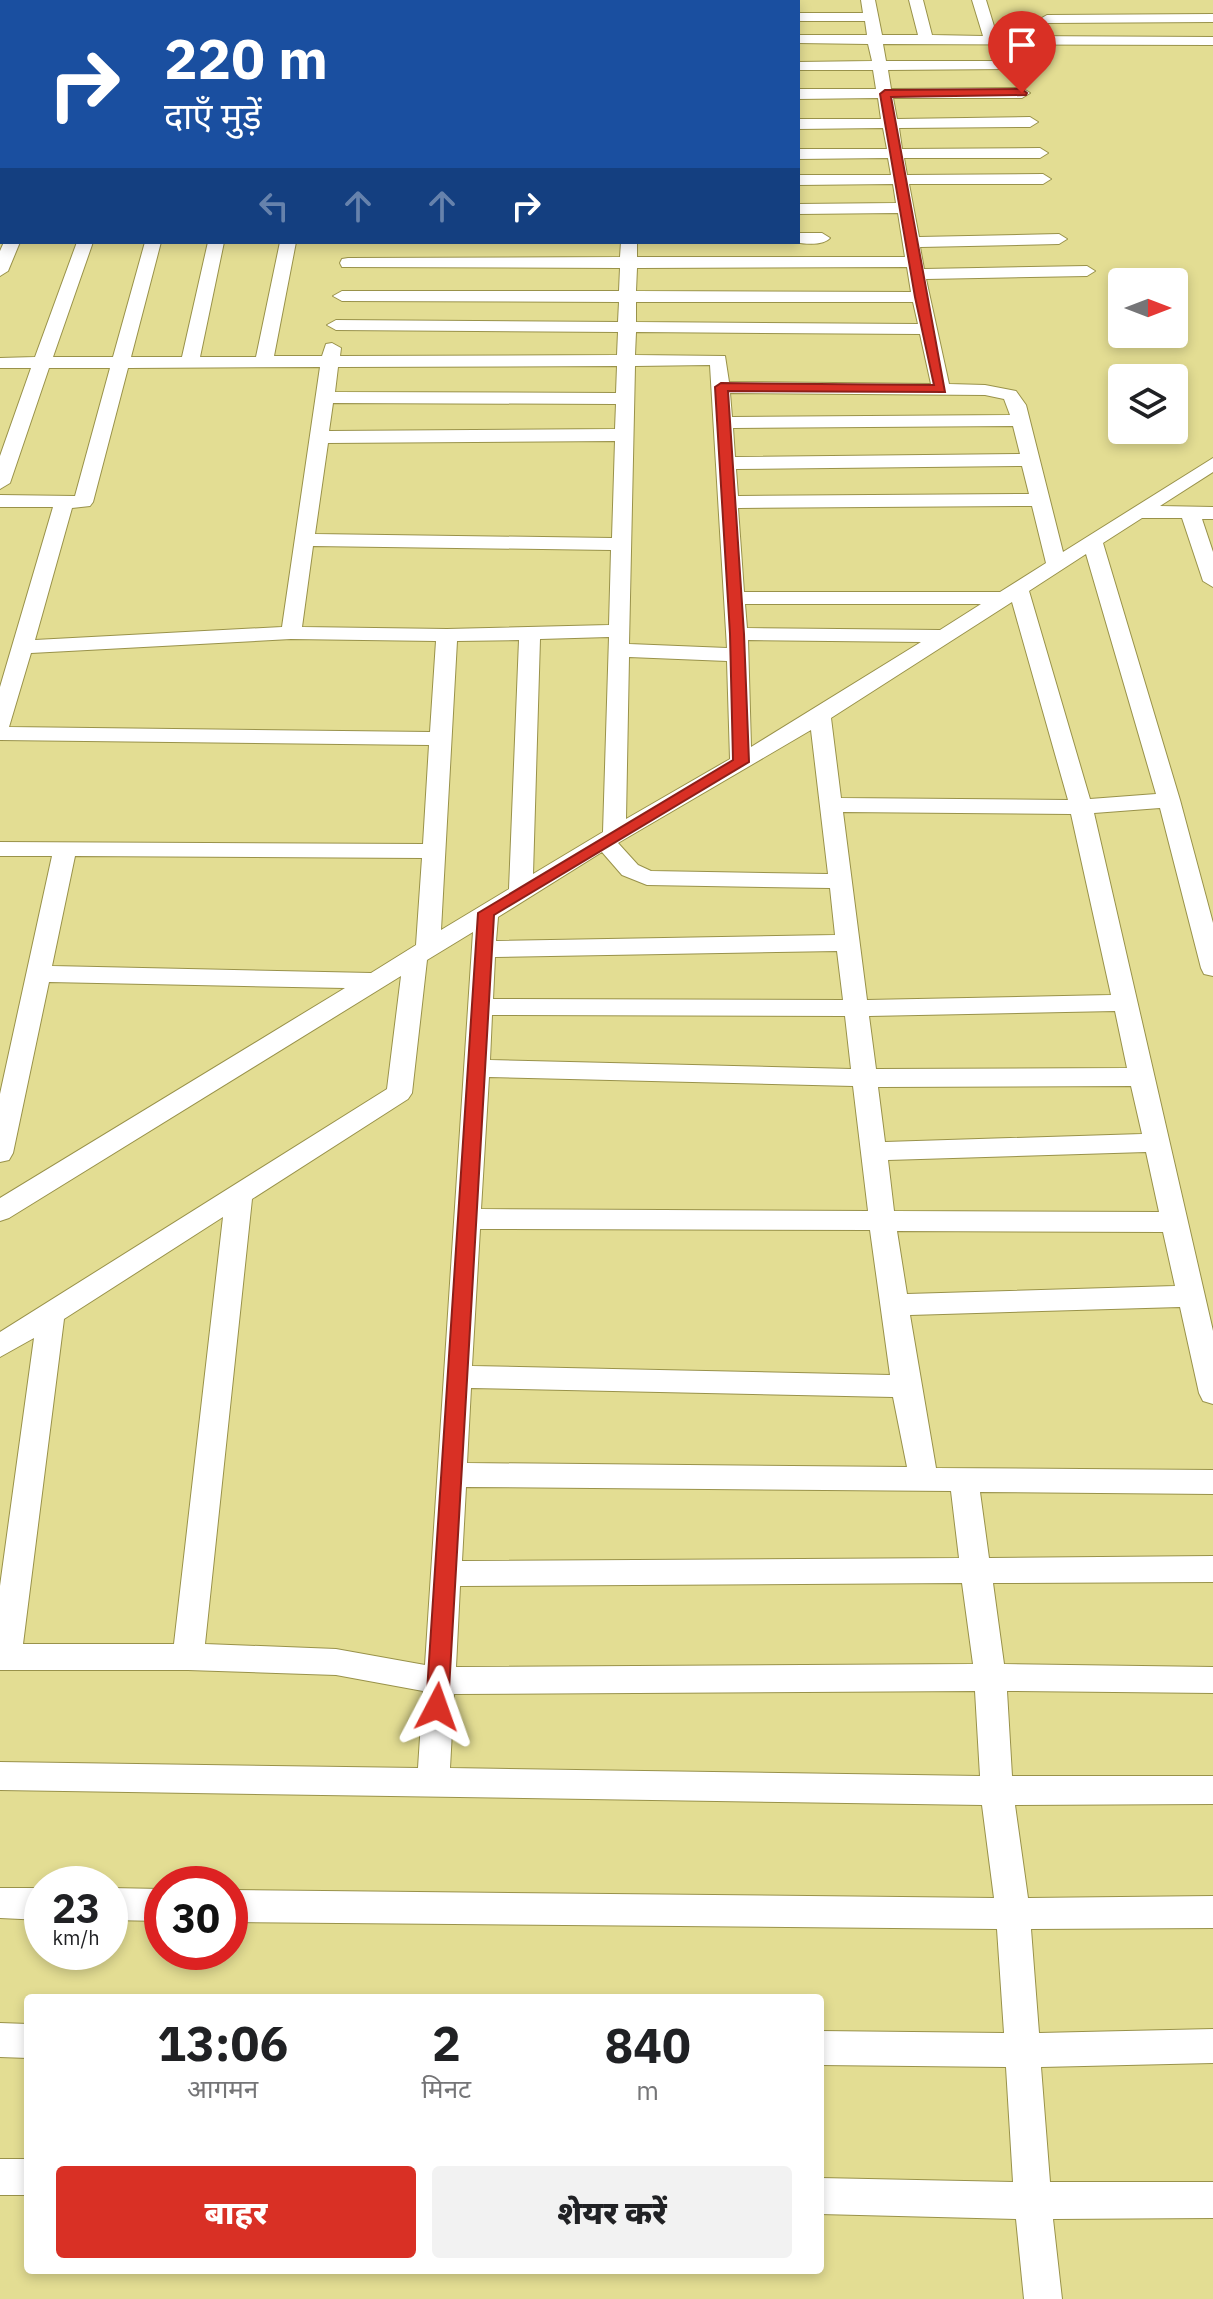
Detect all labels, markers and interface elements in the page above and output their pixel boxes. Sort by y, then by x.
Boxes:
pin [988,11,1056,93]
text: 220 m [164,22,328,94]
icon: arrive [1000,23,1044,67]
icon: right [32,32,136,136]
text: दाएँ मुड़ें [164,92,262,139]
icon: left [252,184,296,228]
icon: ahead [336,184,380,228]
icon: ahead [420,184,464,228]
icon: right [504,184,548,228]
north arrow [1108,268,1188,348]
map controls [1108,268,1188,444]
button: layers [1108,364,1188,444]
position arrow [395,1665,479,1749]
speed limit sign: 30 [144,1866,248,1970]
text: 23 [52,1882,100,1934]
text: km/h [52,1924,100,1951]
text: 13:06 [157,2012,288,2074]
text: 2 [432,2012,461,2074]
text: 840 [604,2014,691,2076]
text: आगमन [187,2071,258,2105]
text: मिनट [421,2071,471,2105]
text: m [636,2073,659,2107]
button: बाहर [56,2166,416,2258]
button: शेयर करें [432,2166,792,2258]

